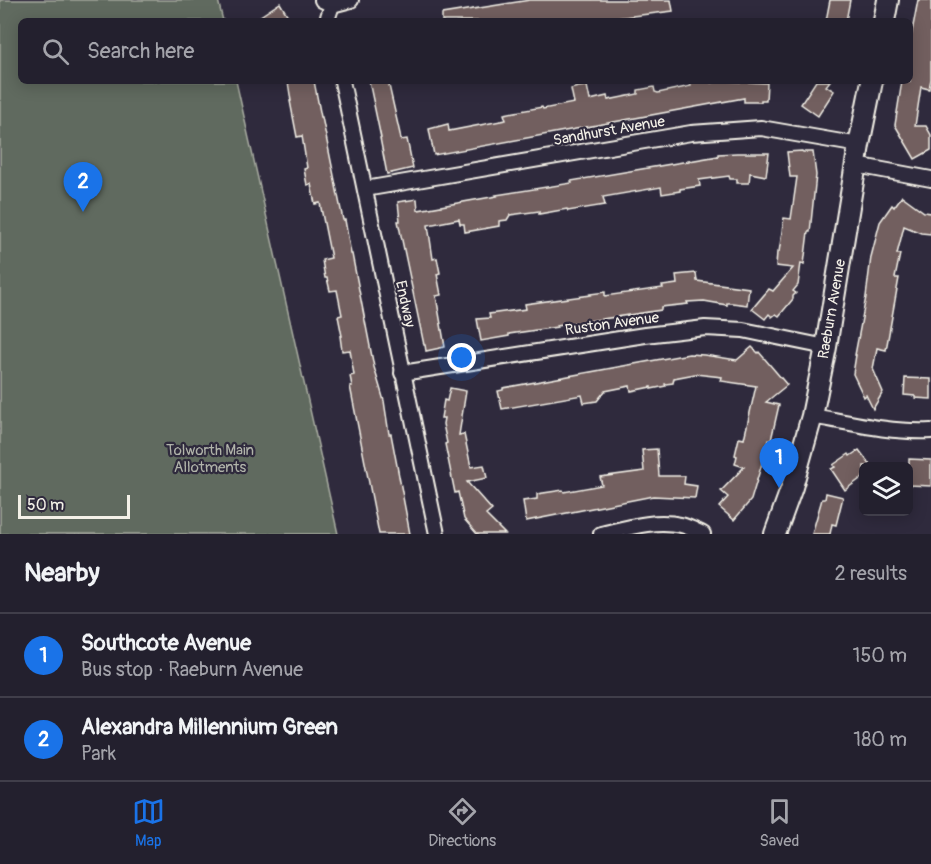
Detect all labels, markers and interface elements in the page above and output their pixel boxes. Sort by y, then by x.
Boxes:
search box [18,18,913,84]
icon: search [39,35,72,68]
text: Search here [87,37,194,65]
street label: Sandhurst Avenue [552,112,667,150]
pin: 2 [64,162,103,212]
street label: Raeburn Avenue [814,257,850,360]
street label: Endway [391,279,419,330]
street label: Ruston Avenue [564,308,661,340]
your location [447,343,476,372]
pin: 1 [760,438,798,488]
park label: Tolworth Main Allotments [166,441,254,477]
map controls [859,462,913,516]
button: layers [859,462,913,516]
scale bar [18,492,130,520]
text: 50 m [27,495,64,515]
text: Nearby [24,557,100,589]
text: 2 results [835,561,907,586]
text: Southcote Avenue [81,629,251,657]
text: 1 [40,643,47,668]
text: 150 m [853,643,907,668]
text: Bus stop · Raeburn Avenue [81,657,303,682]
text: Alexandra Millennium Green [81,713,338,741]
text: 2 [38,727,49,752]
text: 180 m [853,727,907,752]
text: Park [81,741,116,766]
tab: Map [132,795,165,851]
tab: Directions [428,795,496,851]
tab: Saved [760,795,799,851]

